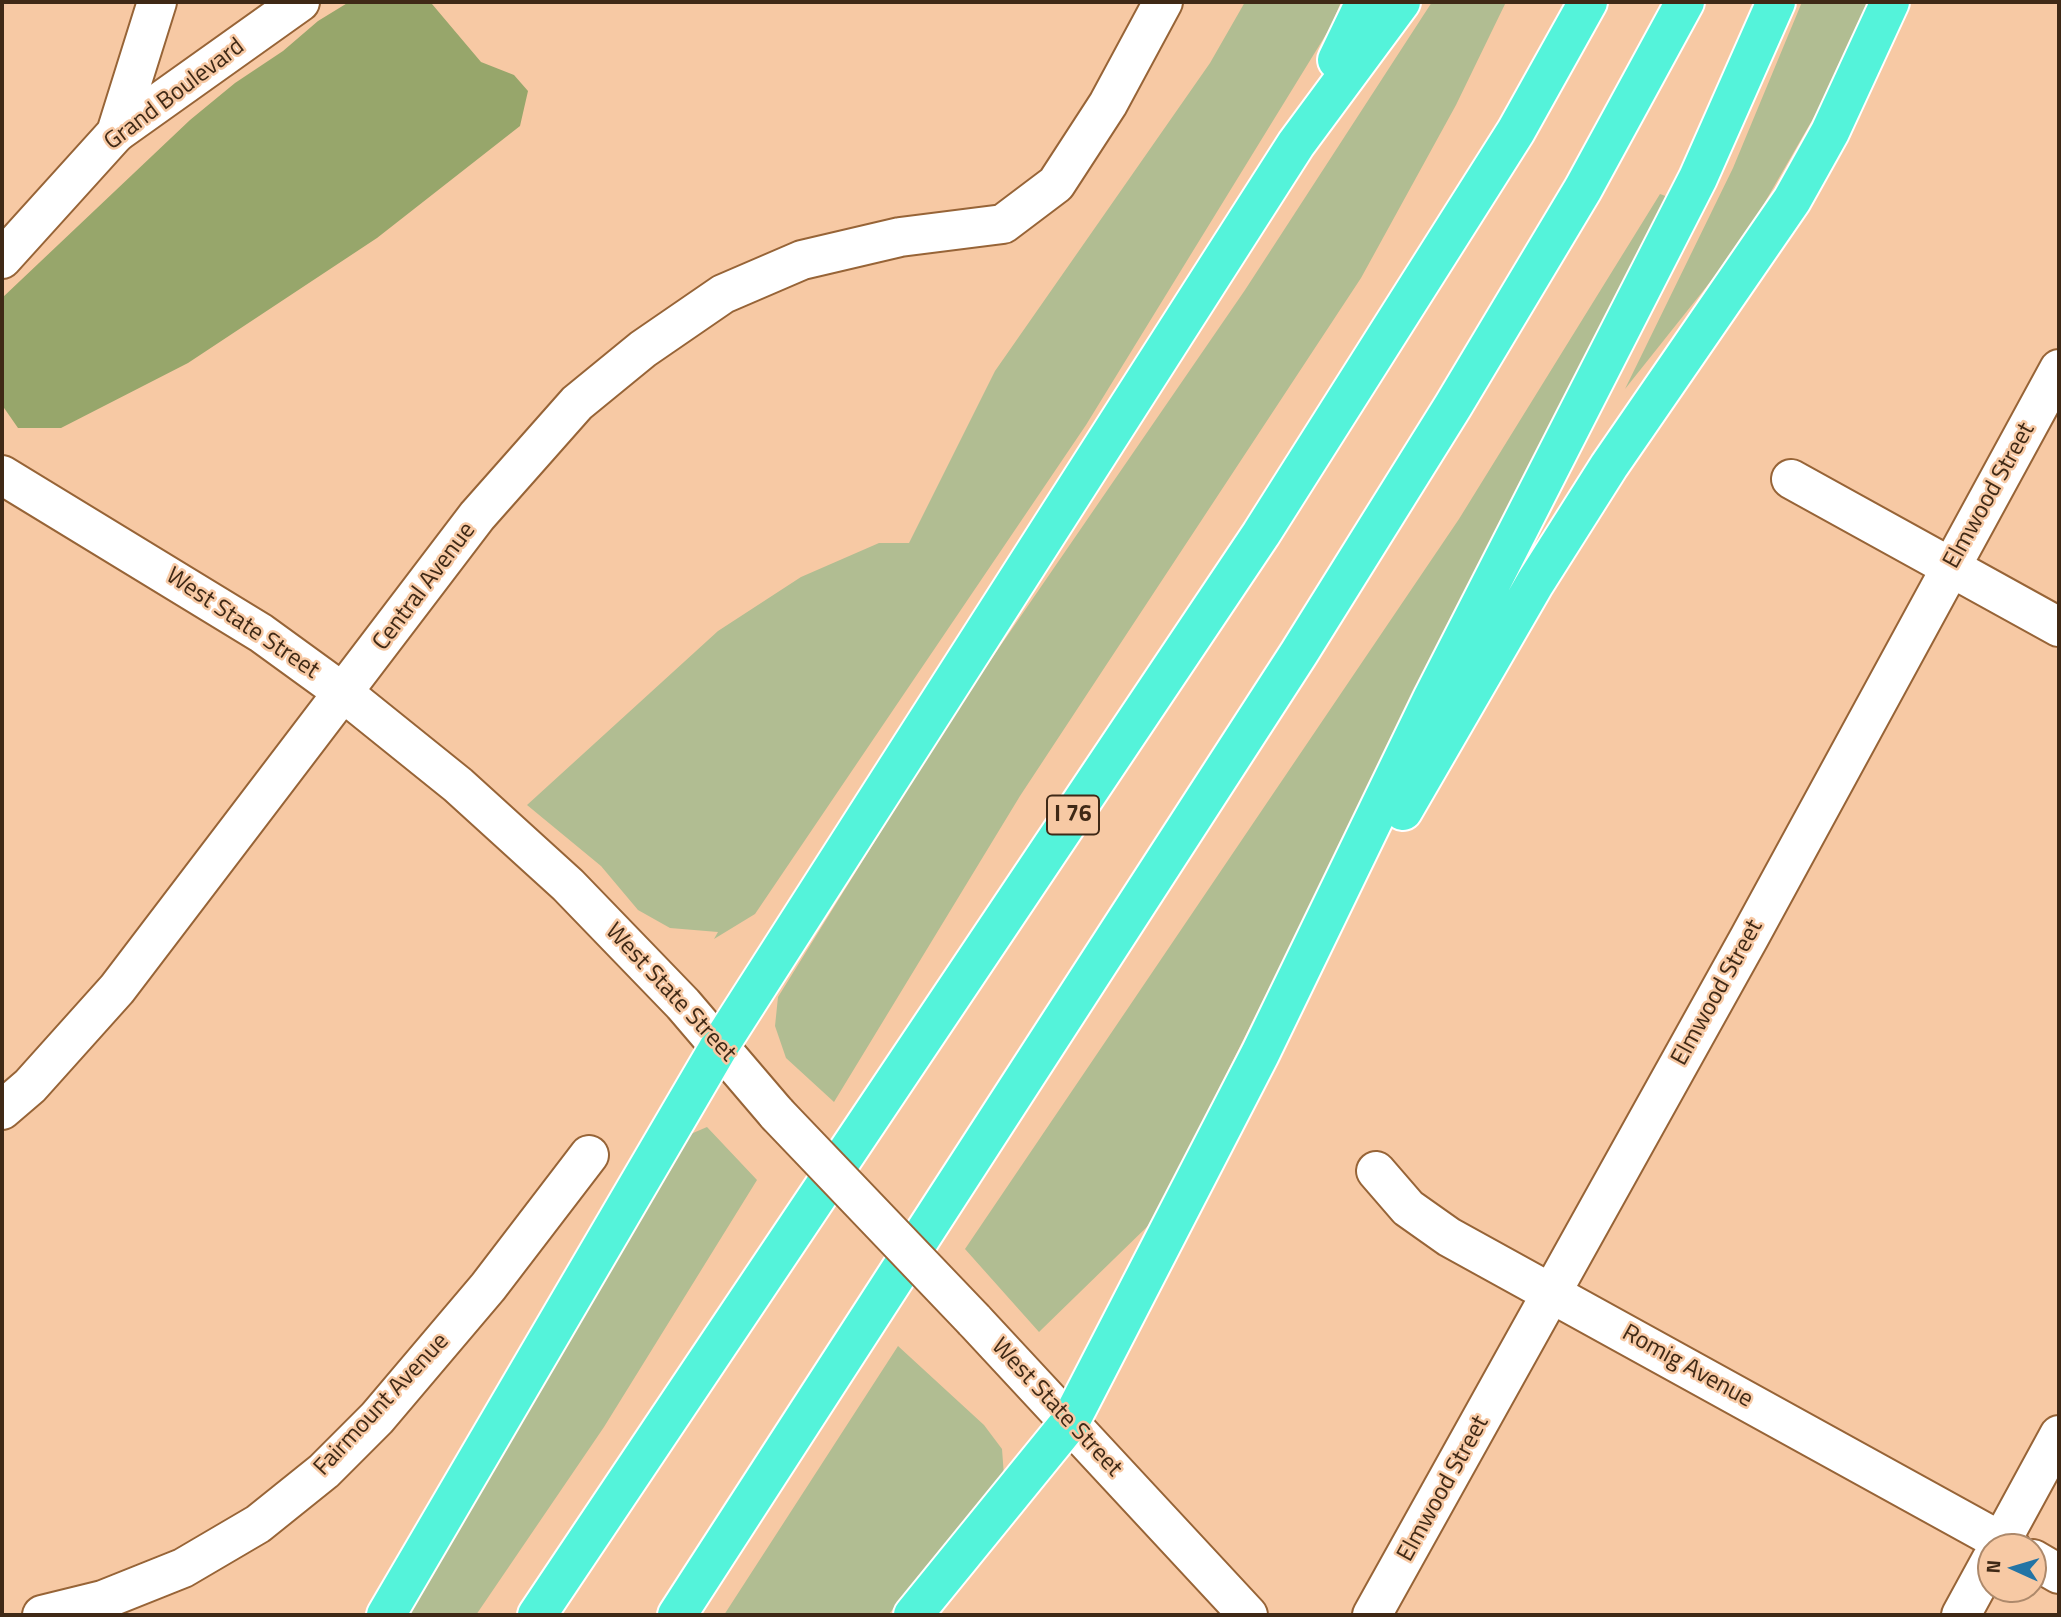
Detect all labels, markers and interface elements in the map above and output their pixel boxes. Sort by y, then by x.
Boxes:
street label: Grand Boulevard [99,33,251,157]
street label: Elmwood Street [1938,418,2042,574]
street label: Central Avenue [368,517,482,657]
street label: West State Street [160,562,324,686]
road number: I 76 [1047,796,1099,834]
street label: Elmwood Street [1666,915,1770,1071]
street label: West State Street [599,918,741,1068]
street label: Romig Avenue [1617,1319,1757,1415]
street label: Fairmount Avenue [309,1328,455,1482]
street label: West State Street [985,1333,1127,1483]
street label: Elmwood Street [1392,1411,1496,1567]
north arrow [1977,1533,2047,1603]
text: N [1978,1559,2007,1574]

